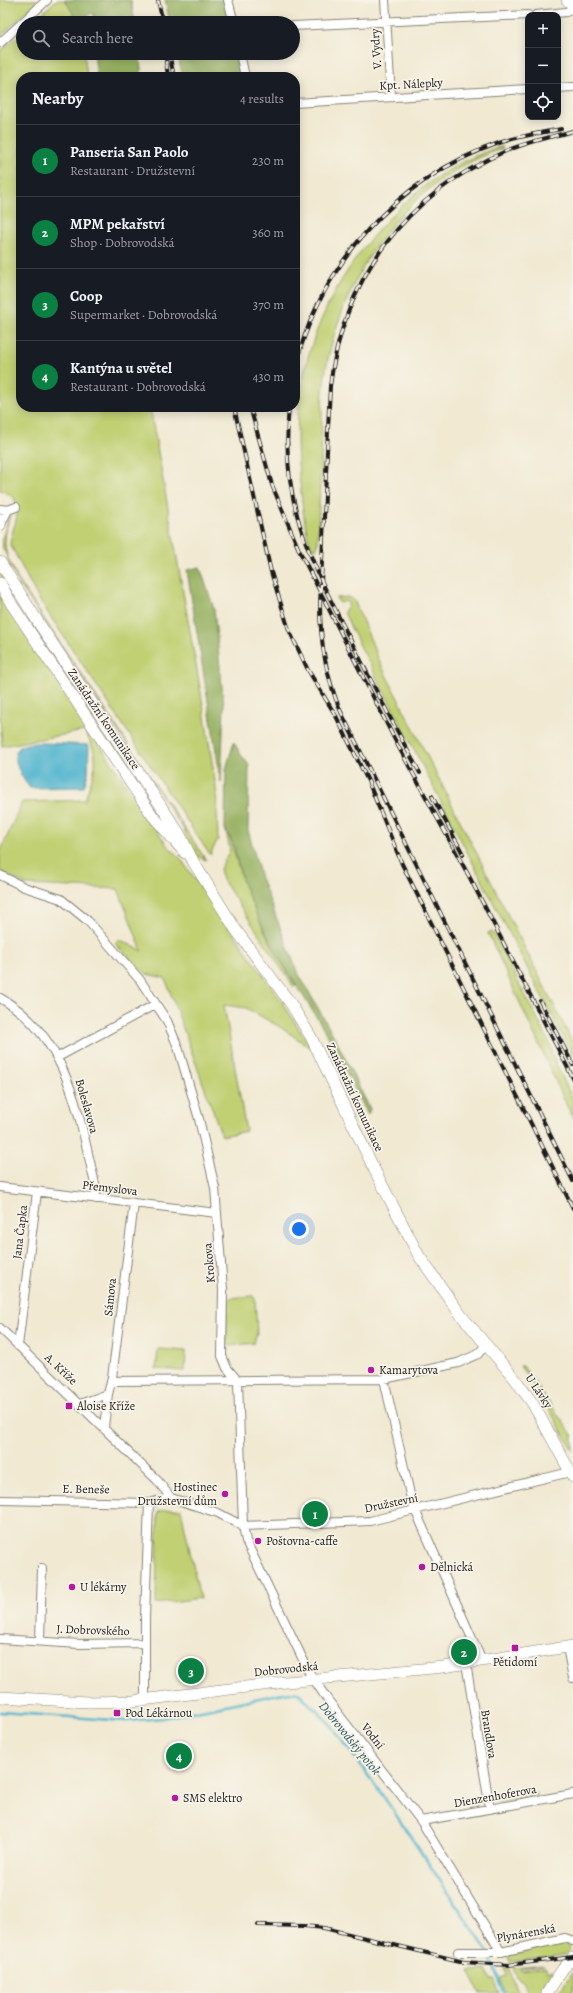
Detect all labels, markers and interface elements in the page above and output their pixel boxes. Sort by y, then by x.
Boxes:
map controls [525,12,561,120]
button: + [525,12,561,48]
search box [16,16,300,60]
icon: search [30,27,52,49]
text: Search here [62,28,133,48]
street label: V. Vydry [367,28,385,71]
button: − [525,48,561,84]
street label: Kpt. Nálepky [379,74,444,94]
button: locate [525,84,561,120]
text: Nearby [32,87,83,110]
text: 4 results [240,90,284,107]
text: Panseria San Paolo [70,142,189,162]
text: 1 [43,152,47,169]
text: 230 m [252,152,284,169]
text: Restaurant · Družstevní [70,162,195,179]
text: MPM pekařství [70,214,165,234]
text: 2 [42,224,48,241]
text: 360 m [252,224,284,241]
text: Shop · Dobrovodská [70,234,175,251]
text: Coop [70,286,103,306]
text: 3 [42,296,48,313]
text: 370 m [253,296,284,313]
text: Supermarket · Dobrovodská [70,306,217,323]
text: Kantýna u světel [70,358,172,378]
text: 4 [42,368,48,385]
text: 430 m [252,368,284,385]
text: Restaurant · Dobrovodská [70,378,206,395]
street label: Zanádražní komunikace [64,665,144,773]
street label: Zanádražní komunikace [323,1040,387,1154]
street label: Boleslavova [72,1077,103,1136]
street label: Přemyslova [81,1177,139,1199]
street label: Jana Čapka [9,1204,31,1260]
your location [289,1219,309,1239]
street label: Krokova [199,1242,219,1284]
street label: Sámova [100,1277,120,1317]
street label: A. Kříže [40,1349,81,1388]
place label: Kamarytova [379,1362,439,1378]
marker: Kamarytova [366,1365,376,1375]
street label: U Lávky [522,1371,557,1412]
place label: Aloise Kříže [76,1398,135,1414]
marker: Aloise Kříže [64,1401,74,1411]
place label: Hostinec Družstevní dům [137,1479,217,1509]
street label: E. Beneše [62,1481,110,1497]
marker: Hostinec Družstevní dům [220,1489,230,1499]
street label: Družstevní [363,1490,419,1516]
pin: 1 [302,1499,328,1529]
place label: Poštovna-caffe [266,1533,338,1549]
marker: Poštovna-caffe [253,1536,263,1546]
place label: Dělnická [430,1559,474,1575]
marker: Dělnická [417,1562,427,1572]
place label: U lékárny [80,1579,127,1595]
marker: U lékárny [67,1582,77,1592]
street label: J. Dobrovského [56,1621,130,1639]
pin: 2 [451,1637,477,1667]
marker: Pětidomí [510,1643,520,1653]
place label: Pětidomí [493,1654,537,1670]
pin: 3 [178,1656,204,1686]
street label: Dobrovodská [253,1658,319,1680]
water label: Dobrovodský potok [315,1698,385,1778]
place label: Pod Lékárnou [125,1705,193,1721]
marker: Pod Lékárnou [112,1708,122,1718]
street label: Brandlova [477,1708,501,1760]
street label: Vodní [357,1719,388,1752]
pin: 4 [166,1741,192,1771]
street label: Dienzenhoferova [452,1781,538,1811]
place label: SMS elektro [183,1790,242,1806]
marker: SMS elektro [170,1793,180,1803]
street label: Plynárenská [495,1920,557,1946]

